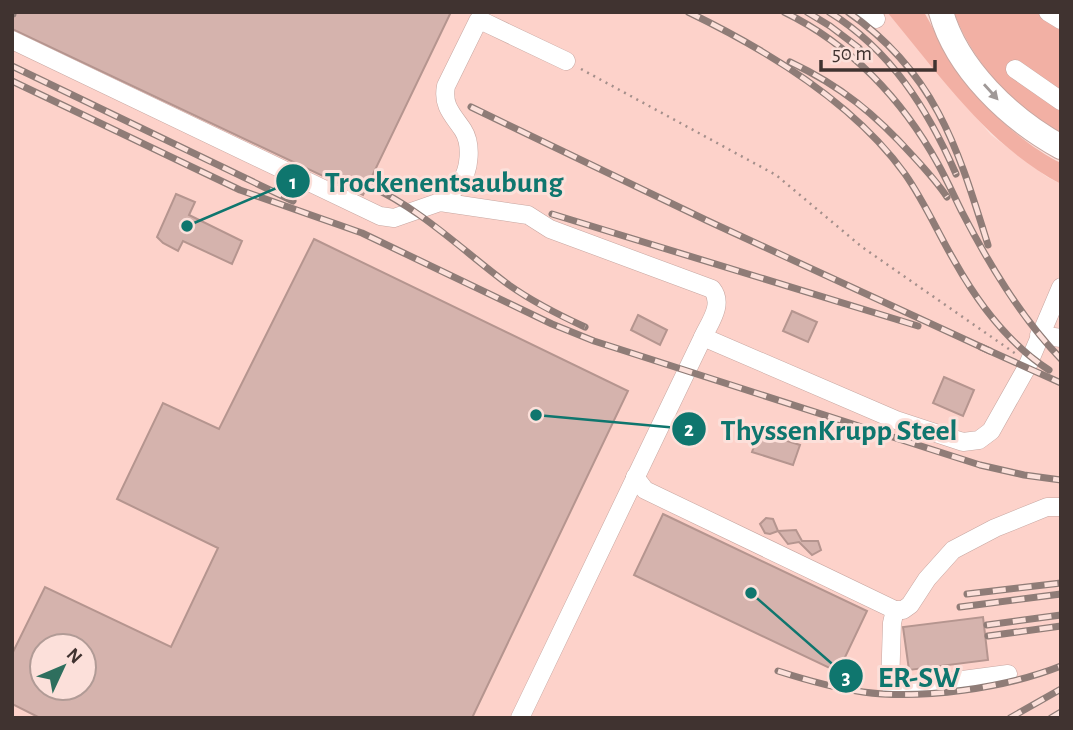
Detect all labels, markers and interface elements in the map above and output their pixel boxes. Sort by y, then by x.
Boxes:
scale bar [821,28,935,72]
text: 50 m [832,43,872,64]
one-way arrow [983,83,999,101]
callout: Trockenentsaubung [276,156,577,207]
text: Trockenentsaubung [325,168,564,198]
text: 1 [289,172,297,193]
callout: ThyssenKrupp Steel [672,404,972,455]
text: ThyssenKrupp Steel [720,416,958,446]
text: 2 [684,419,694,440]
north arrow [28,632,98,702]
text: N [63,645,86,668]
callout: ER-SW [829,651,974,702]
text: ER-SW [878,663,960,693]
text: 3 [841,667,851,688]

